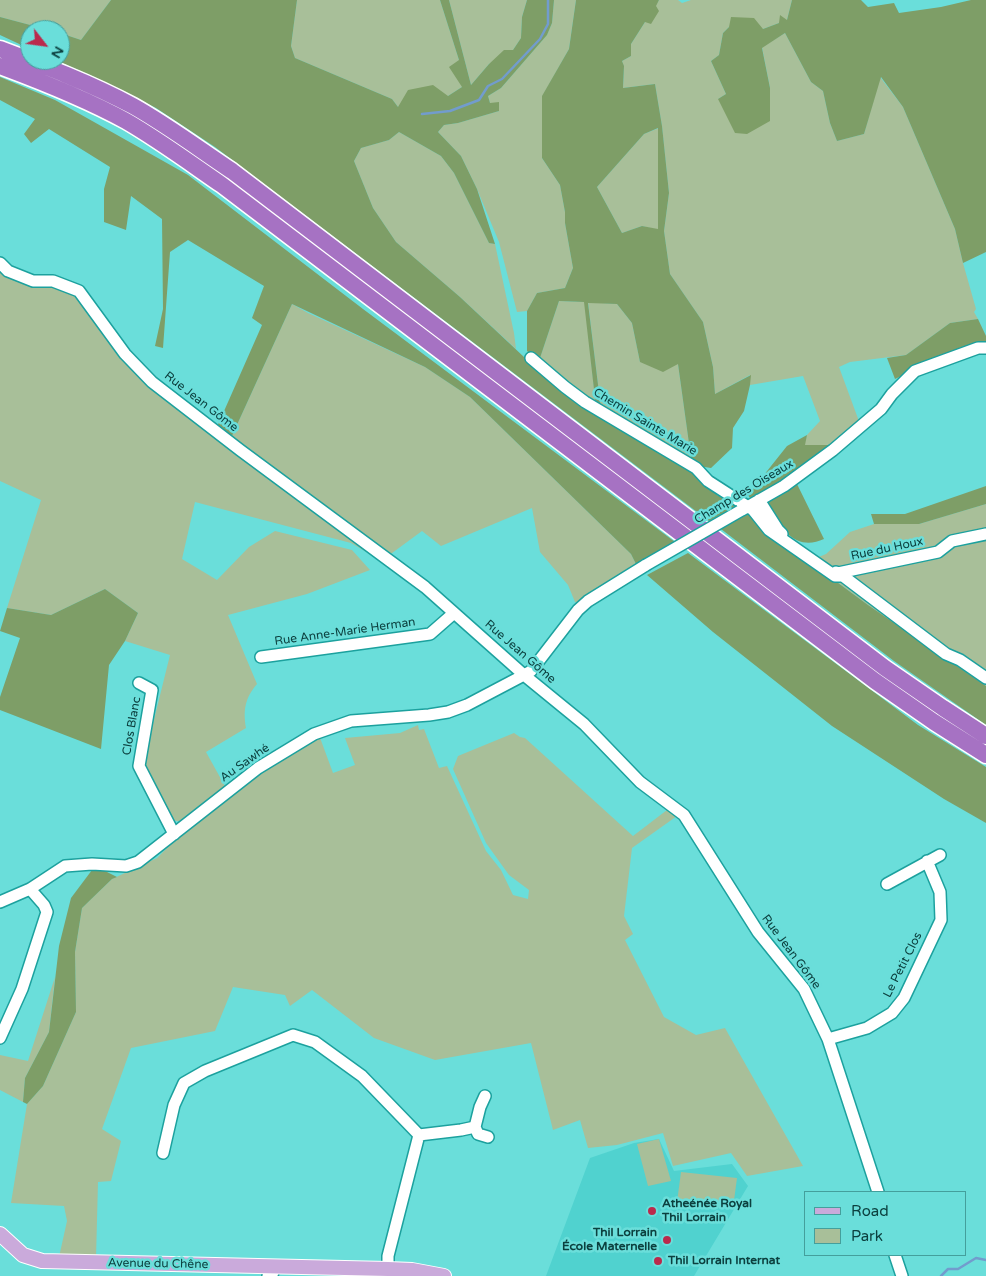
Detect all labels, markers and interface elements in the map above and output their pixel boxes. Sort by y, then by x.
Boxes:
north arrow [20,20,70,70]
text: N [47,43,68,61]
street label: Rue Jean Gôme [161,369,241,435]
street label: Chemin Sainte Marie [591,385,699,459]
street label: Champ des Oiseaux [692,457,796,527]
street label: Rue du Houx [850,534,924,564]
street label: Rue Anne-Marie Herman [274,615,416,649]
street label: Rue Jean Gôme [482,617,558,687]
street label: Clos Blanc [120,696,144,756]
street label: Au Sawhé [218,741,272,785]
street label: Rue Jean Gôme [758,912,824,992]
street label: Le Petit Clos [880,930,926,1000]
legend [804,1191,966,1256]
place label: Atheénée Royal Thil Lorrain [662,1197,752,1225]
text: Road [851,1202,889,1220]
marker: Atheénée Royal Thil Lorrain [646,1205,658,1217]
place label: Thil Lorrain École Maternelle [562,1226,657,1254]
text: Park [851,1227,883,1245]
marker: Thil Lorrain École Maternelle [661,1234,673,1246]
place label: Thil Lorrain Internat [668,1254,780,1268]
marker: Thil Lorrain Internat [652,1255,664,1267]
street label: Avenue du Chêne [108,1256,208,1272]

